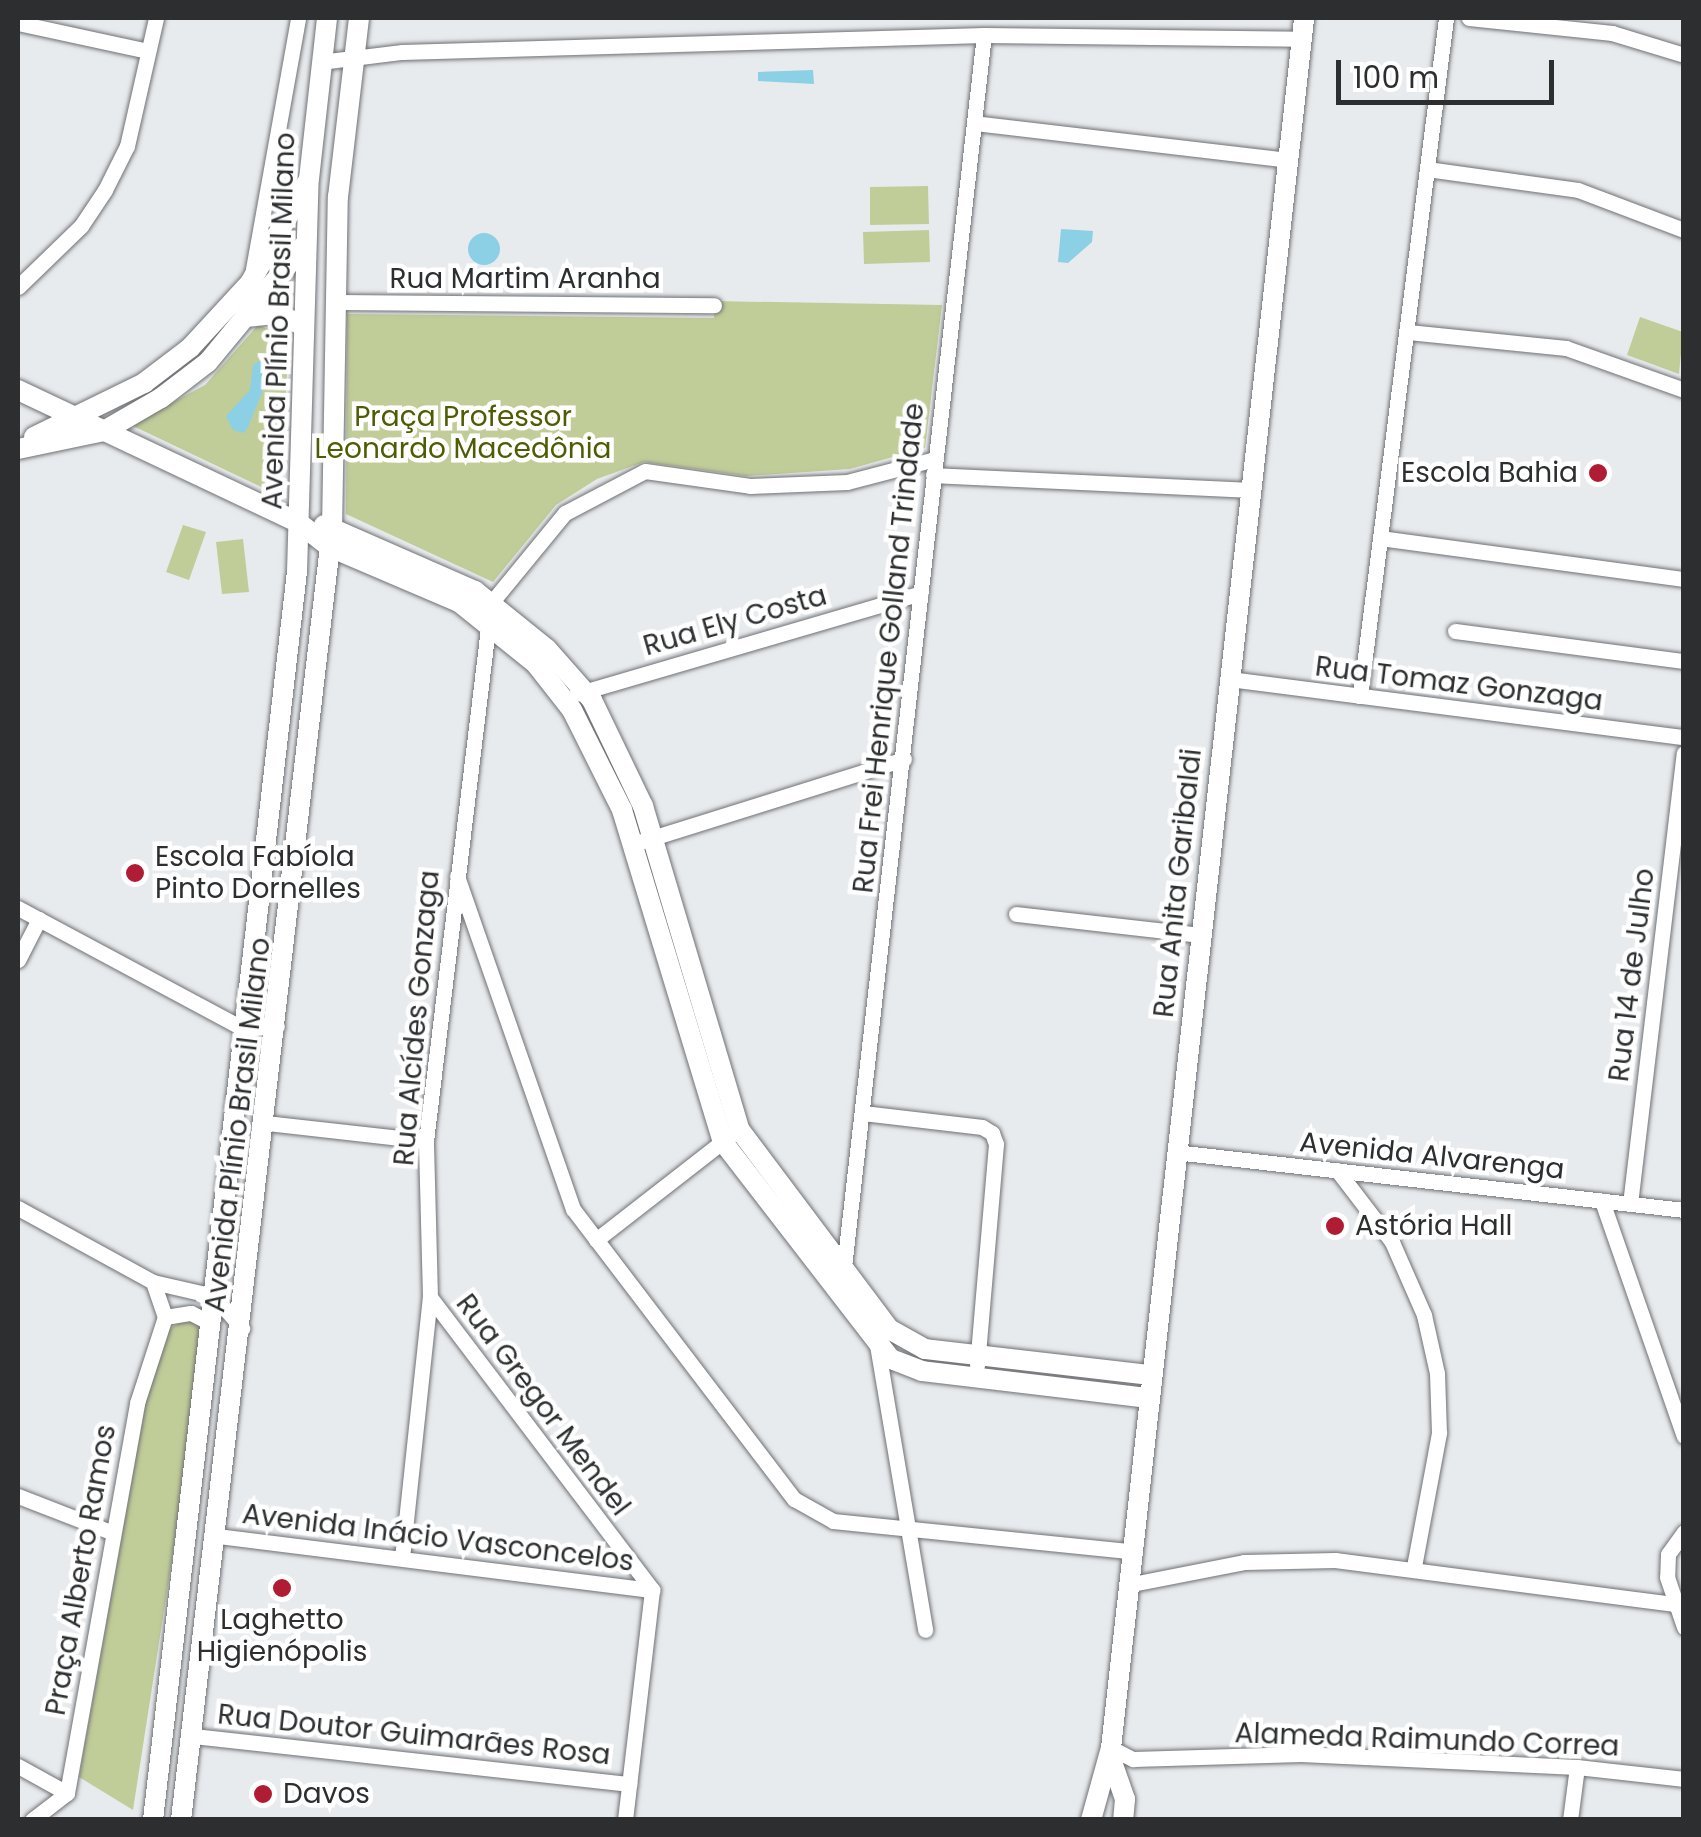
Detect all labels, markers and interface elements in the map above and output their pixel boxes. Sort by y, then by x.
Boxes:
scale bar [1341,40,1558,102]
text: 100 m [1353,56,1439,99]
street label: Avenida Plínio Brasil Milano [256,132,302,510]
street label: Rua Martim Aranha [389,262,661,296]
park label: Praça Professor Leonardo Macedônia [315,400,611,466]
street label: Rua Frei Henrique Golland Trindade [847,401,931,895]
place label: Escola Bahia [1401,456,1578,490]
marker: Escola Bahia [1587,462,1609,484]
street label: Rua Ely Costa [639,579,831,663]
street label: Rua Tomaz Gonzaga [1313,650,1605,718]
street label: Rua Anita Garibaldi [1147,747,1209,1019]
place label: Escola Fabíola Pinto Dornelles [155,840,361,906]
marker: Escola Fabíola Pinto Dornelles [124,862,146,884]
street label: Rua 14 de Julho [1602,866,1662,1084]
street label: Rua Alcídes Gonzaga [387,869,447,1167]
street label: Avenida Plínio Brasil Milano [198,936,278,1314]
street label: Avenida Alvarenga [1298,1125,1566,1187]
place label: Astória Hall [1355,1209,1512,1243]
marker: Astória Hall [1324,1215,1346,1237]
street label: Rua Gregor Mendel [449,1288,637,1522]
street label: Praça Alberto Ramos [39,1422,123,1718]
street label: Avenida Inácio Vasconcelos [240,1497,636,1579]
marker: Laghetto Higienópolis [271,1577,293,1599]
place label: Laghetto Higienópolis [197,1603,367,1669]
street label: Rua Doutor Guimarães Rosa [216,1698,612,1772]
street label: Alameda Raimundo Correa [1234,1716,1620,1764]
place label: Davos [283,1777,370,1811]
marker: Davos [252,1783,274,1805]

